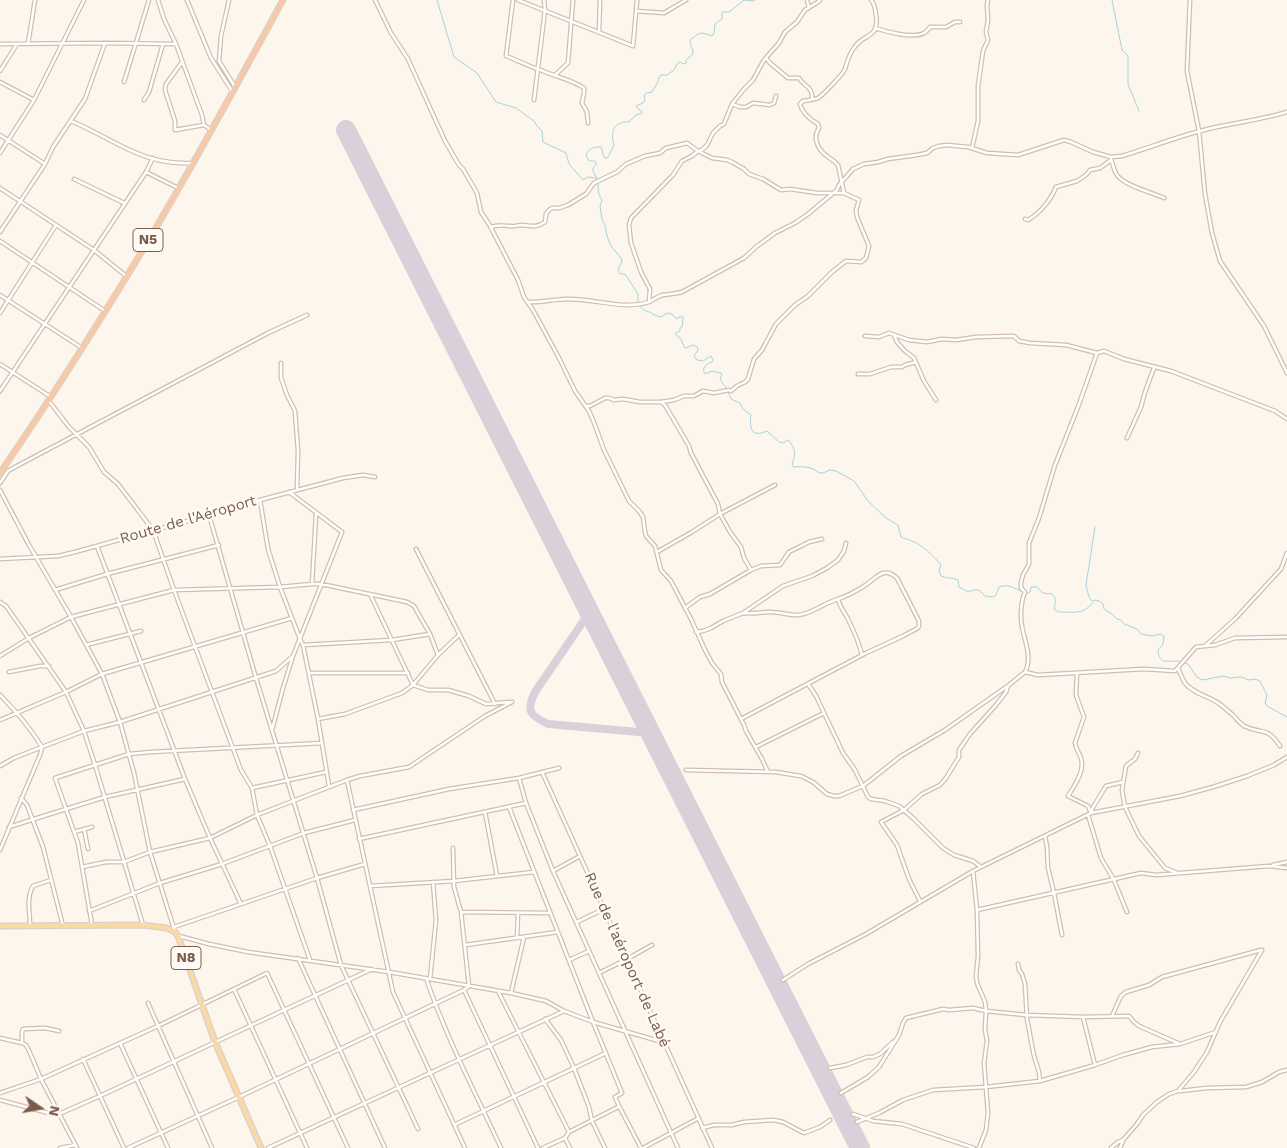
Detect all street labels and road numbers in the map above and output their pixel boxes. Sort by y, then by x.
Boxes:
road number: N5 [133,228,163,252]
street label: Route de l'Aéroport [118,492,258,548]
street label: Rue de l'aéroport de Labé [580,870,674,1050]
road number: N8 [171,946,201,970]

